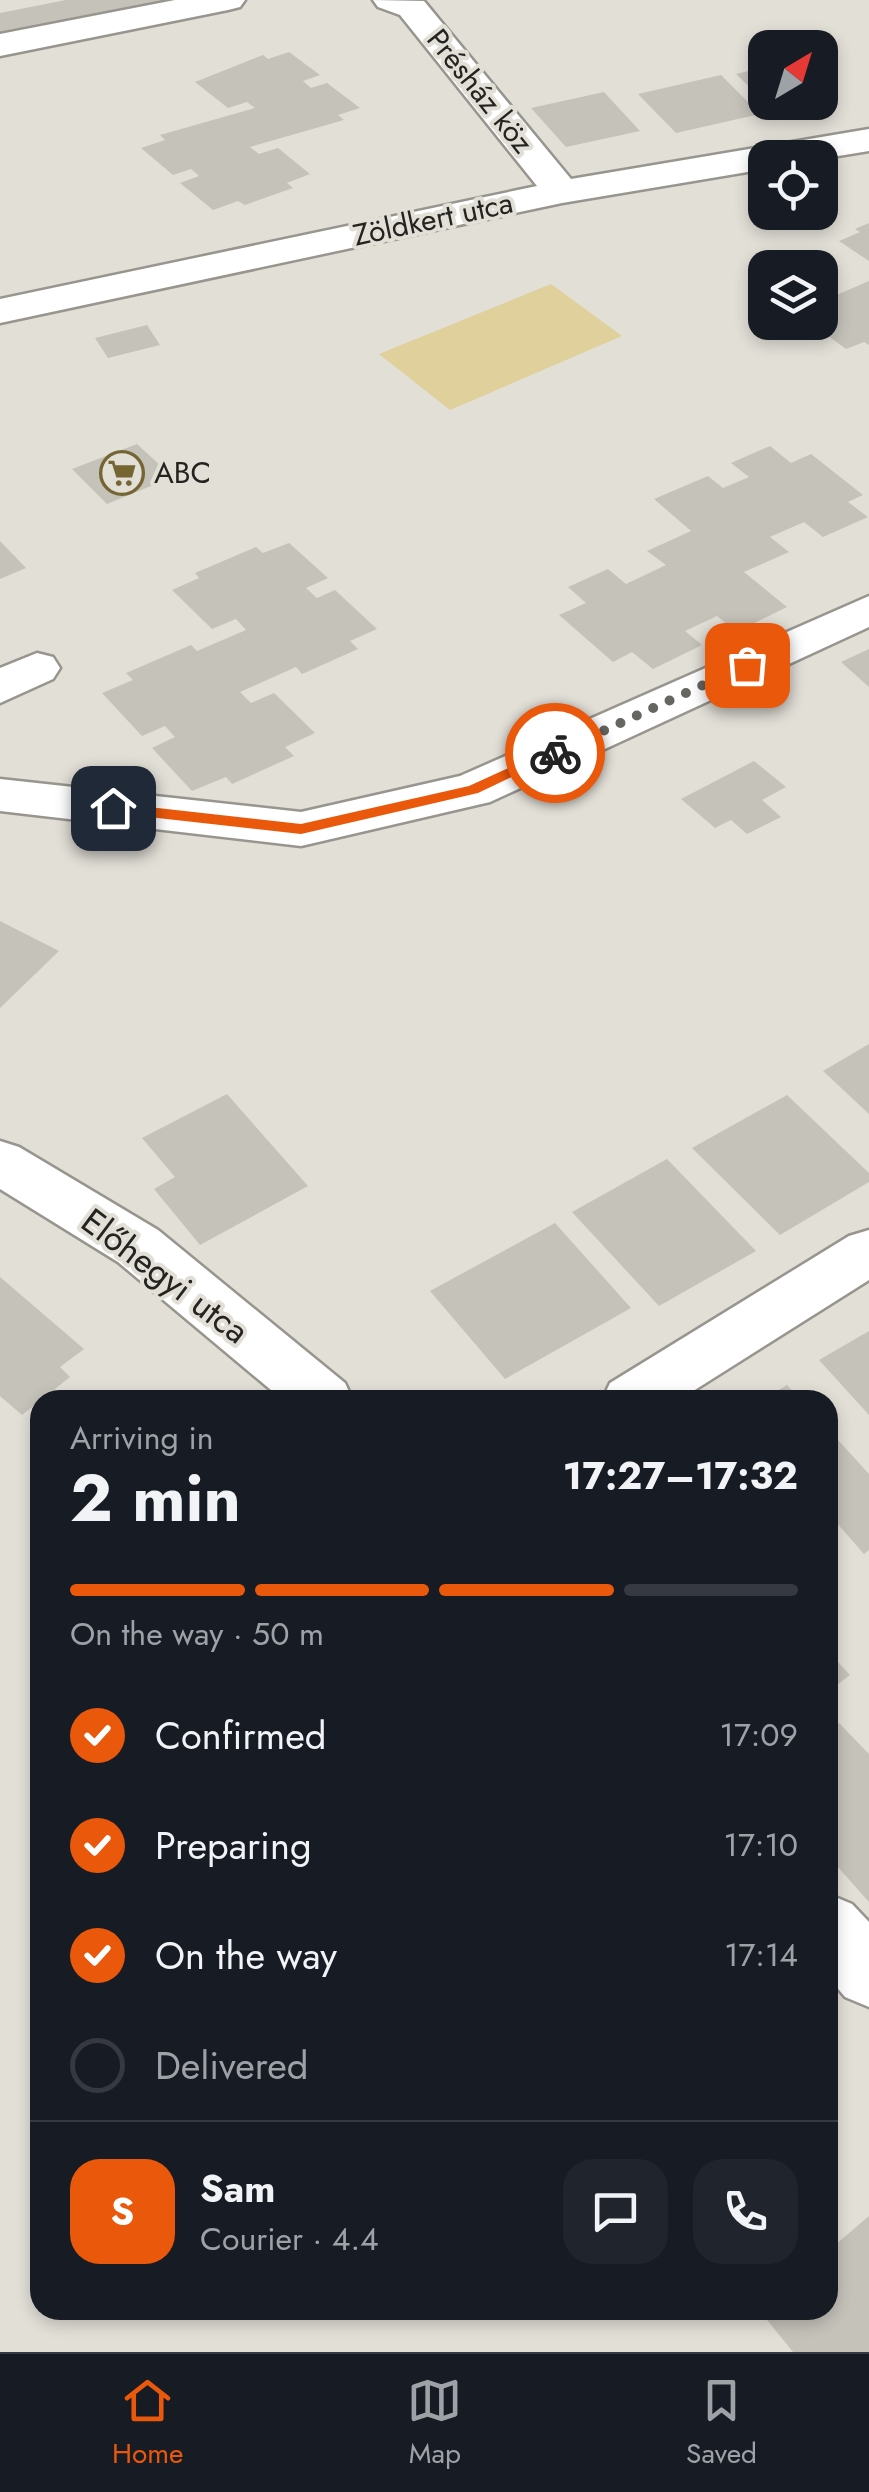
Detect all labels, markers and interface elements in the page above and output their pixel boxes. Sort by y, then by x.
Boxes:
street label: Présház köz [417,19,544,162]
north arrow [748,30,838,120]
map controls [748,30,838,340]
button: locate [748,140,838,230]
street label: Zöldkert utca [349,181,517,256]
button: layers [748,250,838,340]
supermarket icon: ABC [99,450,145,496]
place label: ABC [154,451,211,494]
pin [705,623,790,708]
icon: bag [720,638,775,693]
courier [505,703,605,803]
icon: bike [528,726,583,781]
pin [71,766,156,851]
icon: home [86,781,141,836]
street label: Előhegyi utca [71,1196,259,1356]
text: Arriving in [70,1415,214,1461]
text: 17:27–17:32 [563,1448,798,1503]
text: 2 min [70,1451,241,1545]
text: On the way · 50 m [70,1611,324,1657]
icon: check [70,1708,125,1763]
text: Confirmed [155,1708,326,1763]
text: 17:09 [720,1712,798,1758]
icon: check [70,1818,125,1873]
text: Preparing [155,1818,312,1873]
text: 17:10 [724,1822,798,1868]
icon: check [70,1928,125,1983]
text: On the way [155,1928,337,1983]
text: 17:14 [724,1932,798,1978]
text: Delivered [155,2038,308,2093]
button: chat [563,2159,668,2264]
button: phone [693,2159,798,2264]
text: Sam [200,2161,275,2216]
text: S [111,2184,134,2239]
text: Courier · 4.4 [200,2216,379,2262]
tab: Home [112,2373,183,2474]
tab: Map [407,2373,462,2474]
tab: Saved [686,2373,757,2474]

